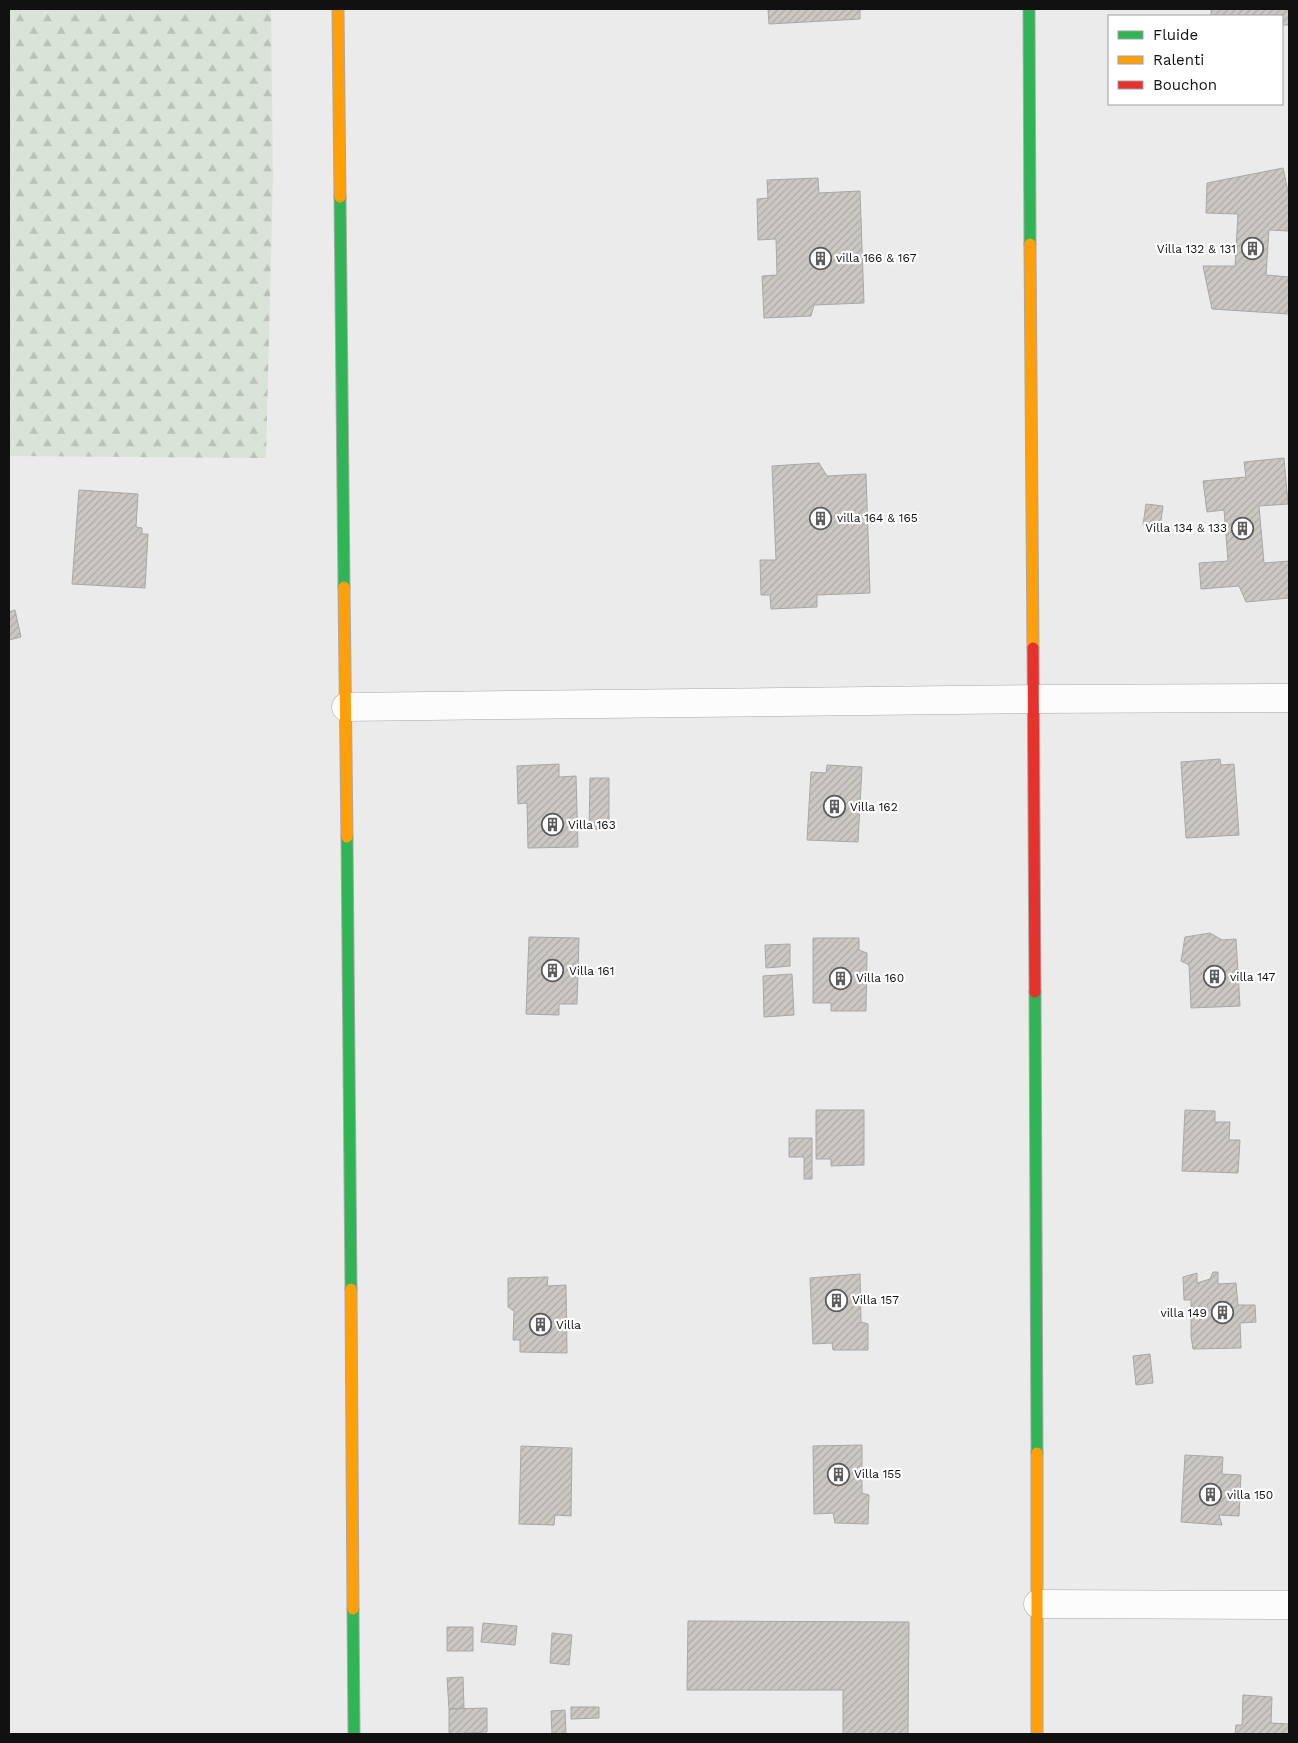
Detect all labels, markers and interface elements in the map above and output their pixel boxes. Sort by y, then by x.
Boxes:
legend [1108,15,1283,105]
text: Fluide [1153,26,1198,44]
text: Ralenti [1153,51,1204,69]
text: Bouchon [1153,76,1217,94]
building icon: Villa 132 & 131 [1240,237,1264,261]
place label: Villa 132 & 131 [1157,242,1236,256]
building icon: villa 166 & 167 [808,246,832,270]
place label: villa 166 & 167 [836,251,917,265]
building icon: villa 164 & 165 [809,506,833,530]
place label: villa 164 & 165 [837,511,918,525]
building icon: Villa 134 & 133 [1231,516,1255,540]
place label: Villa 134 & 133 [1145,521,1227,535]
building icon: Villa 162 [822,795,846,819]
place label: Villa 162 [850,800,898,814]
building icon: Villa 163 [540,813,564,837]
place label: Villa 163 [568,818,616,832]
building icon: Villa 161 [541,959,565,983]
place label: Villa 161 [569,964,614,978]
building icon: villa 147 [1202,965,1226,989]
building icon: Villa 160 [828,966,852,990]
place label: villa 147 [1230,970,1276,984]
place label: Villa 160 [856,971,904,985]
building icon: Villa 157 [824,1288,848,1312]
place label: Villa 157 [852,1293,899,1307]
building icon: villa 149 [1211,1301,1235,1325]
place label: villa 149 [1160,1306,1207,1320]
building icon: Villa [528,1313,552,1337]
place label: Villa [556,1318,581,1332]
building icon: Villa 155 [826,1462,850,1486]
place label: Villa 155 [854,1467,901,1481]
building icon: villa 150 [1199,1483,1223,1507]
place label: villa 150 [1227,1488,1273,1502]

